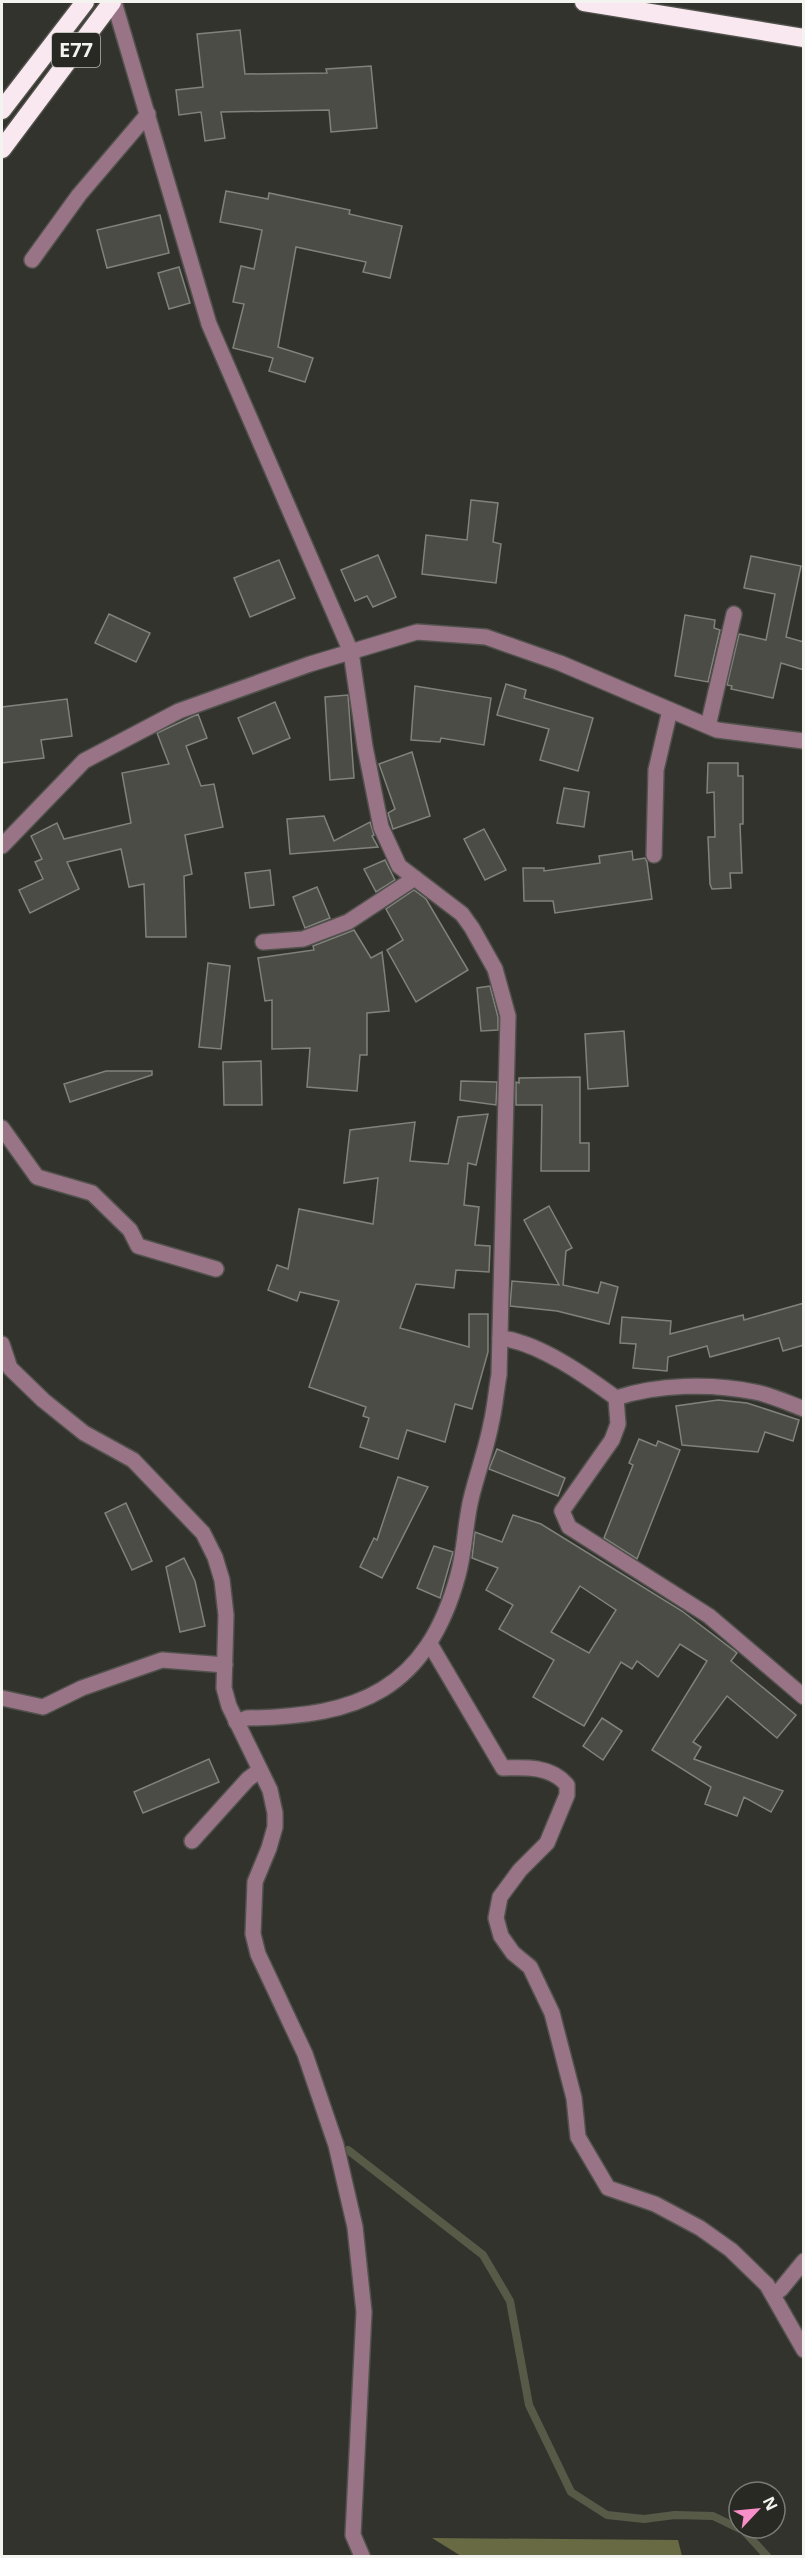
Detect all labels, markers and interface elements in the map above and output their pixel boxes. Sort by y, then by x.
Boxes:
road number: E77 [52,33,100,67]
north arrow [727,2480,787,2540]
text: N [758,2493,783,2514]

